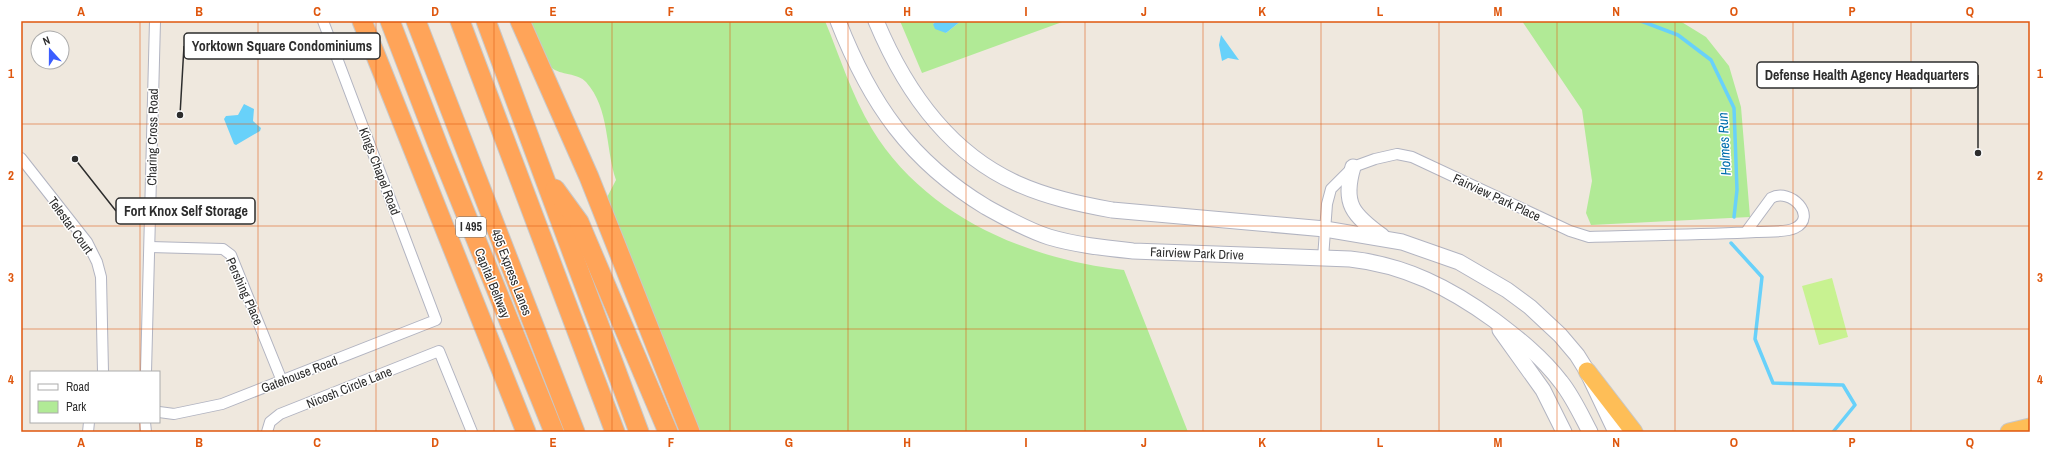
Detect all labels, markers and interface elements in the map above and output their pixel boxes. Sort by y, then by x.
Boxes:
text: A [77,3,85,20]
text: B [195,3,203,20]
text: C [313,3,321,20]
text: D [431,3,439,20]
text: E [549,3,557,20]
text: F [668,3,675,20]
text: G [785,3,793,20]
text: H [903,3,911,20]
text: I [1025,3,1028,20]
text: J [1141,3,1147,20]
text: K [1258,3,1266,20]
text: L [1377,3,1384,20]
text: M [1494,3,1503,20]
text: N [1612,3,1620,20]
text: O [1730,3,1738,20]
text: P [1848,3,1856,20]
text: Q [1966,3,1974,20]
north arrow [30,30,70,70]
text: N [41,33,52,48]
callout: Yorktown Square Condominiums [184,33,380,59]
text: Yorktown Square Condominiums [192,37,372,55]
callout: Defense Health Agency Headquarters [1757,62,1978,88]
text: 1 [8,65,14,82]
text: 1 [2037,65,2043,82]
text: Defense Health Agency Headquarters [1765,66,1969,84]
street label: Charing Cross Road [143,88,162,186]
water label: Holmes Run [1713,112,1735,176]
street label: Kings Chapel Road [355,125,404,217]
text: 2 [8,167,14,184]
text: 2 [2037,167,2043,184]
street label: Fairview Park Place [1450,170,1543,225]
street label: Telestar Court [44,193,97,257]
callout: Fort Knox Self Storage [116,198,255,224]
text: Fort Knox Self Storage [124,202,248,220]
road number: I 495 [456,217,486,237]
street label: 495 Express Lanes [487,227,536,318]
street label: Fairview Park Drive [1150,243,1244,264]
street label: Capital Beltway [471,246,515,321]
street label: Pershing Place [222,255,267,328]
text: 3 [8,269,14,286]
text: 3 [2037,269,2043,286]
street label: Gatehouse Road [259,352,340,397]
street label: Nicosh Circle Lane [304,363,394,412]
text: 4 [8,371,14,388]
legend [30,371,160,423]
text: 4 [2037,371,2043,388]
text: Road [66,379,90,395]
text: Park [66,399,86,415]
text: A [77,434,85,451]
text: B [195,434,203,451]
text: C [313,434,321,451]
text: D [431,434,439,451]
text: E [549,434,557,451]
text: F [668,434,675,451]
text: G [785,434,793,451]
text: H [903,434,911,451]
text: I [1025,434,1028,451]
text: J [1141,434,1147,451]
text: K [1258,434,1266,451]
text: L [1377,434,1384,451]
text: M [1494,434,1503,451]
text: N [1612,434,1620,451]
text: O [1730,434,1738,451]
text: P [1848,434,1856,451]
text: Q [1966,434,1974,451]

